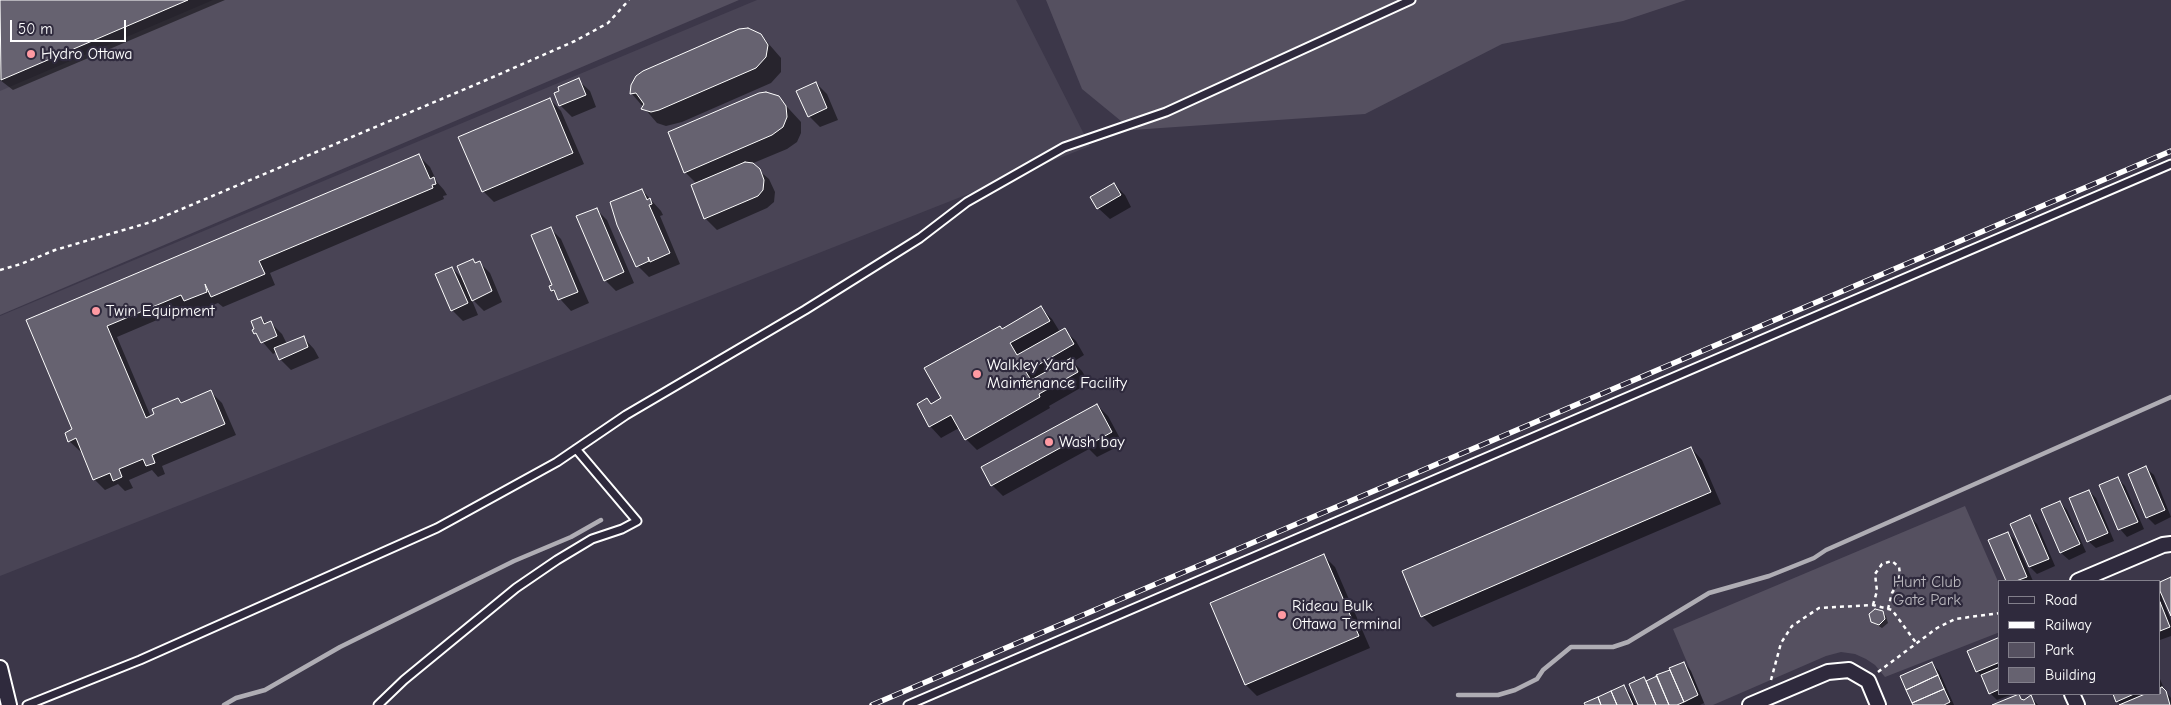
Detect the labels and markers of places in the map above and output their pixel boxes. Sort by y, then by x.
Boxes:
place label: Hydro Ottawa [41,44,133,64]
marker: Hydro Ottawa [25,48,37,60]
place label: Twin Equipment [106,301,215,321]
marker: Twin Equipment [90,305,102,317]
place label: Walkley Yard Maintenance Facility [987,355,1127,393]
marker: Walkley Yard Maintenance Facility [971,368,983,380]
place label: Wash bay [1059,432,1125,452]
marker: Wash bay [1043,436,1055,448]
place label: Rideau Bulk Ottawa Terminal [1292,596,1401,634]
marker: Rideau Bulk Ottawa Terminal [1276,609,1288,621]

